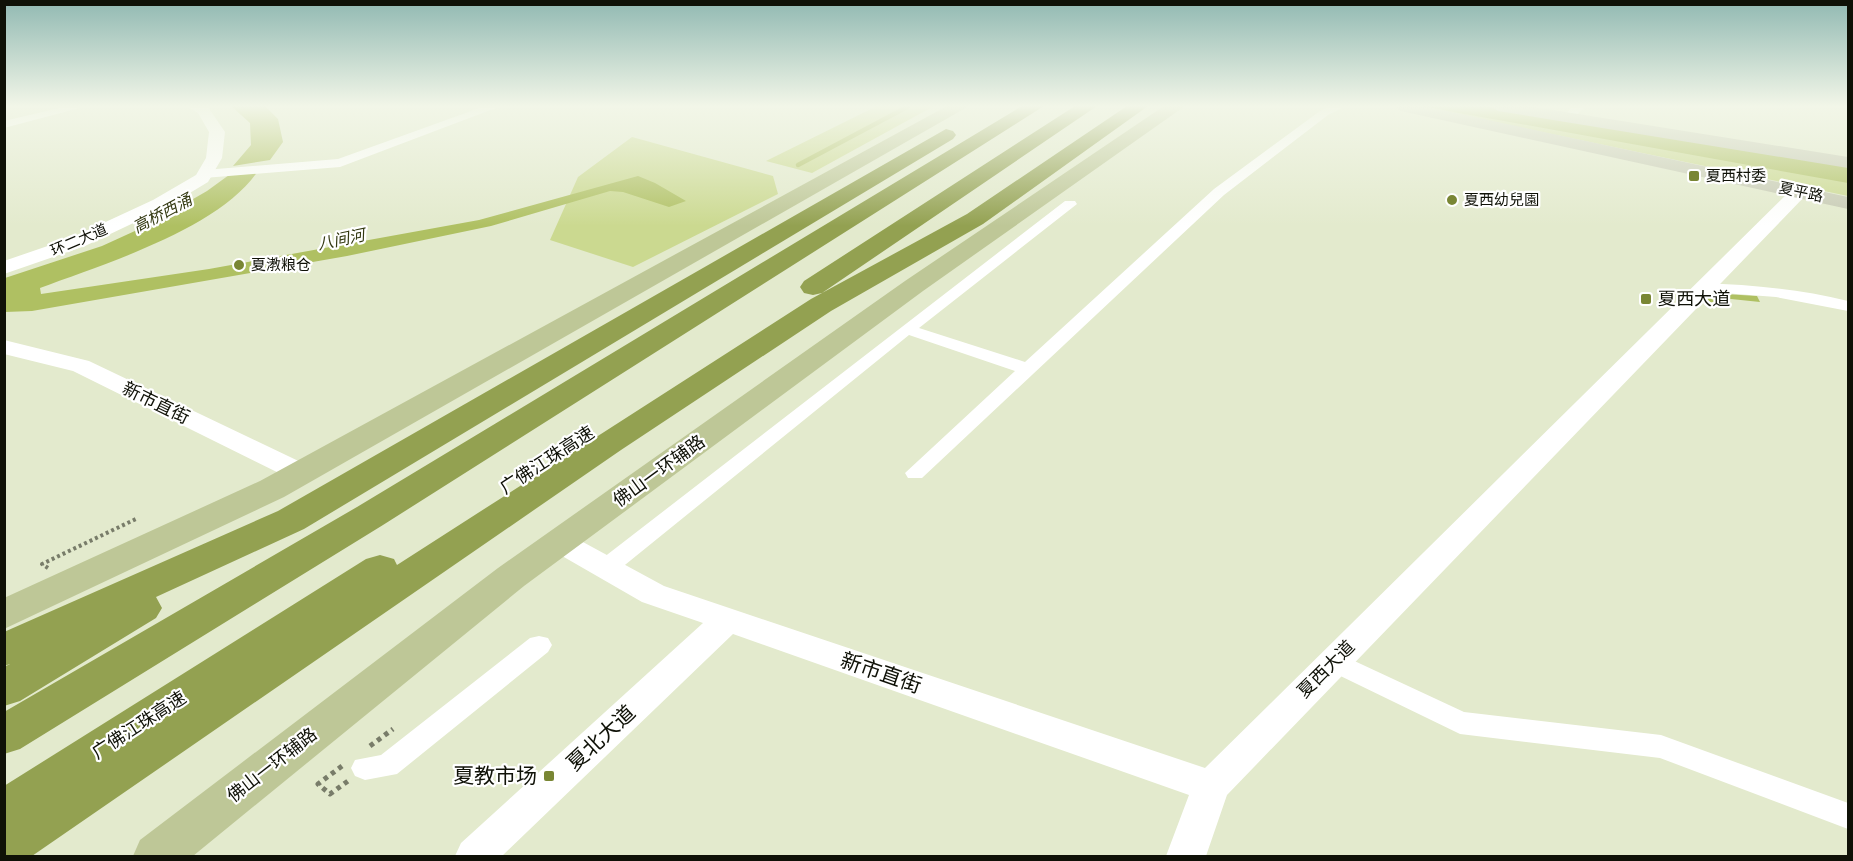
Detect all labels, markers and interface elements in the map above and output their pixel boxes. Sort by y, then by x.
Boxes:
place label: 夏西村委 [1706,167,1766,184]
marker: 夏西村委 [1687,169,1701,183]
street label: 夏平路 [1777,179,1825,205]
water label: 高桥西涌 [130,190,196,236]
place label: 夏西幼兒園 [1464,192,1539,208]
marker: 夏西幼兒園 [1445,193,1459,207]
street label: 环二大道 [48,221,110,259]
water label: 八间河 [316,226,369,253]
place label: 夏漖粮仓 [251,256,311,273]
marker: 夏漖粮仓 [232,258,246,272]
place label: 夏西大道 [1658,289,1730,309]
marker: 夏西大道 [1639,292,1653,306]
street label: 新市直街 [119,378,193,428]
street label: 广佛江珠高速 [496,422,598,498]
street label: 佛山一环辅路 [609,431,709,511]
street label: 夏西大道 [1293,636,1359,702]
street label: 新市直街 [838,649,924,697]
street label: 广佛江珠高速 [88,687,190,763]
street label: 夏北大道 [563,701,639,775]
street label: 佛山一环辅路 [223,724,321,806]
place label: 夏教市场 [453,765,537,787]
marker: 夏教市场 [542,769,556,783]

